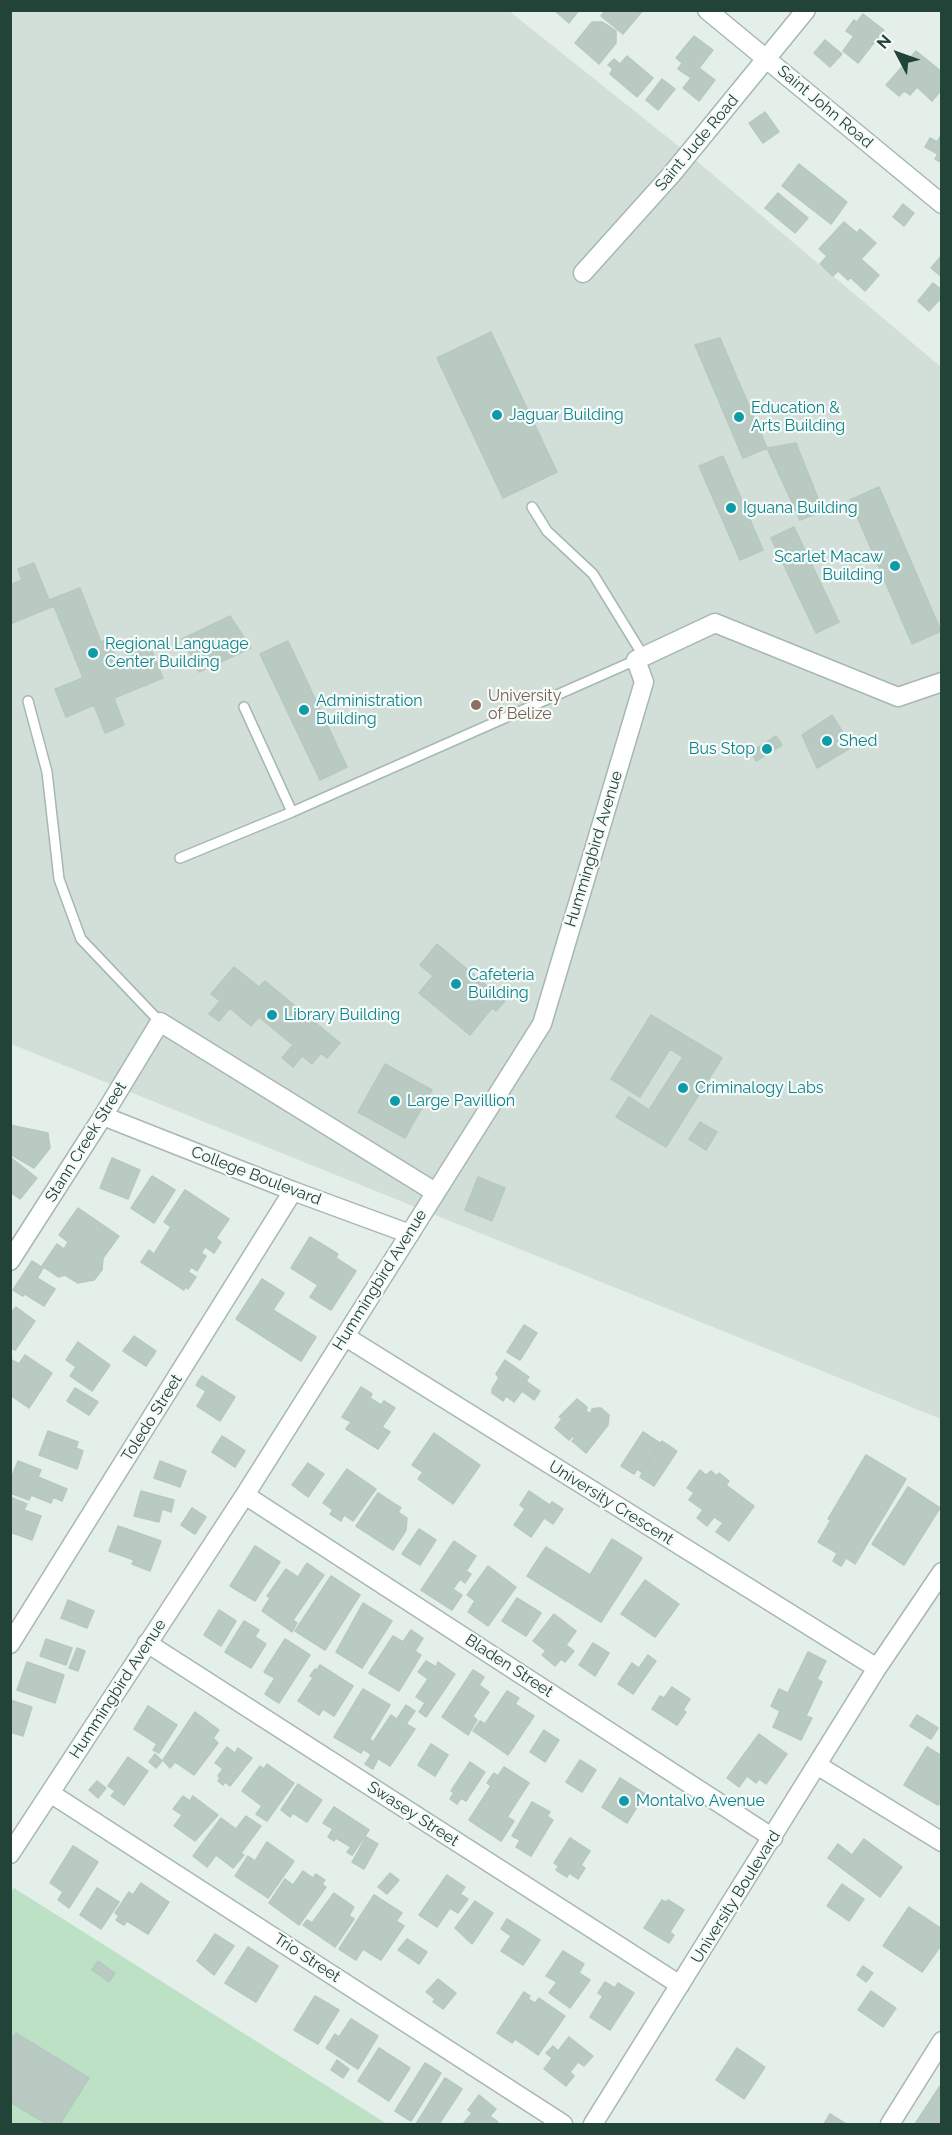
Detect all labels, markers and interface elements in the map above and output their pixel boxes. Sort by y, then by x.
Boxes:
north arrow [868,24,928,84]
text: N [873,31,895,53]
street label: Saint John Road [773,61,877,153]
street label: Saint Jude Road [651,91,743,195]
place label: Education & Arts Building [751,398,845,436]
place label: Jaguar Building [509,405,624,425]
marker: Jaguar Building [490,408,504,422]
marker: Education & Arts Building [732,410,746,424]
place label: Iguana Building [743,498,858,518]
marker: Iguana Building [724,501,738,515]
place label: Scarlet Macaw Building [774,547,883,585]
marker: Scarlet Macaw Building [888,559,902,573]
place label: Regional Language Center Building [105,634,249,672]
marker: Regional Language Center Building [86,646,100,660]
place label: University of Belize [488,686,561,724]
place label: Administration Building [316,691,423,729]
marker: University of Belize [469,698,483,712]
marker: Administration Building [297,703,311,717]
place label: Shed [839,731,877,751]
marker: Shed [820,734,834,748]
place label: Bus Stop [689,739,755,759]
marker: Bus Stop [760,742,774,756]
street label: Hummingbird Avenue [561,769,627,929]
place label: Cafeteria Building [468,965,534,1003]
marker: Cafeteria Building [449,977,463,991]
place label: Library Building [284,1005,400,1025]
marker: Library Building [265,1008,279,1022]
street label: Stann Creek Street [41,1078,131,1206]
place label: Criminalogy Labs [695,1078,823,1098]
marker: Criminalogy Labs [676,1081,690,1095]
place label: Large Pavillion [407,1091,515,1111]
marker: Large Pavillion [388,1094,402,1108]
street label: College Boulevard [188,1142,324,1210]
street label: Hummingbird Avenue [329,1206,431,1354]
street label: Toledo Street [118,1371,186,1465]
street label: University Crescent [545,1457,677,1549]
street label: Hummingbird Avenue [66,1616,170,1762]
street label: Bladen Street [461,1630,557,1702]
street label: Swasey Street [364,1777,462,1851]
place label: Montalvo Avenue [636,1791,765,1811]
marker: Montalvo Avenue [617,1794,631,1808]
street label: University Boulevard [687,1827,785,1967]
street label: Trio Street [270,1929,344,1987]

